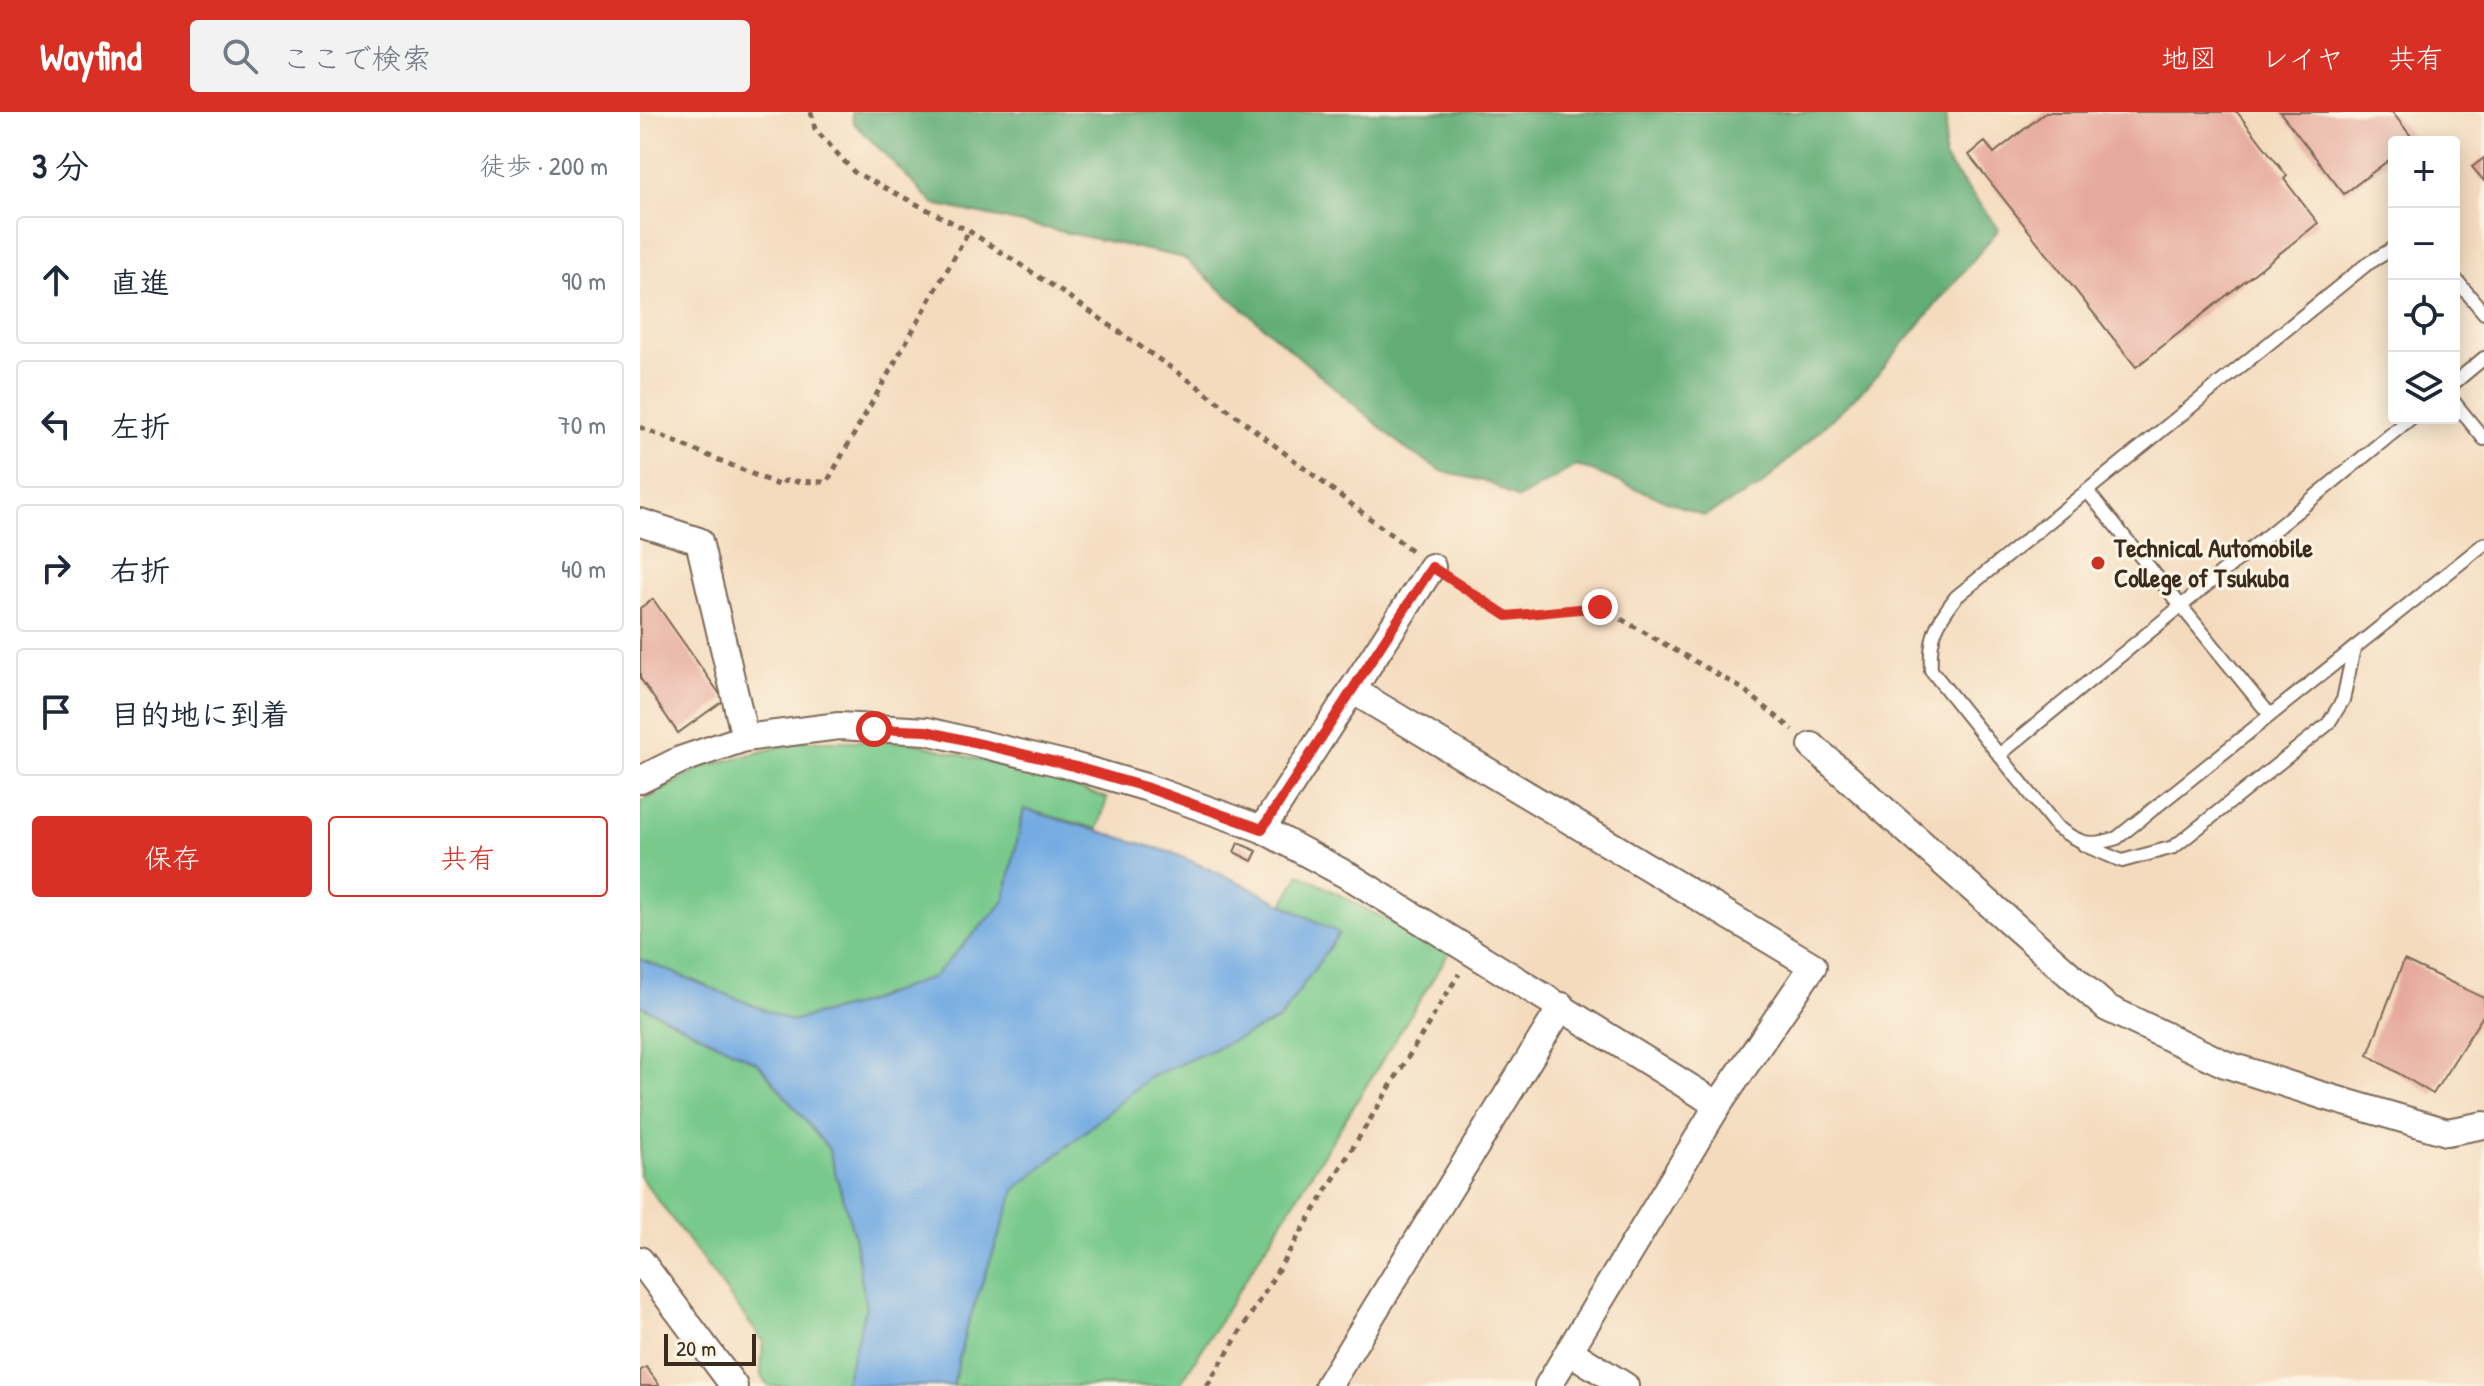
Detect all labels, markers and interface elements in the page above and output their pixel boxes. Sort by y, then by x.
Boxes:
search box [190,20,750,92]
text: Wayfind [40,30,142,82]
icon: search [218,34,262,78]
text: ここで検索 [282,38,432,78]
text: 地図 [2161,39,2217,77]
text: レイヤ [2261,39,2344,77]
text: 共有 [2388,39,2444,77]
map controls [2388,136,2460,424]
button: + [2388,136,2460,208]
text: 3 分 [32,143,89,189]
text: 徒歩 · 200 m [480,148,608,183]
button: − [2388,208,2460,280]
icon: ahead [34,258,78,302]
text: 直進 [110,262,170,302]
text: 90 m [561,263,606,298]
button: locate [2388,280,2460,352]
button: layers [2388,352,2460,424]
icon: left [34,402,78,446]
text: 左折 [110,406,170,446]
text: 70 m [558,407,606,442]
place label: Technical Automobile College of Tsukuba [2113,530,2313,596]
icon: right [34,546,78,590]
text: 右折 [110,550,170,590]
text: 40 m [561,551,606,586]
marker: Technical Automobile College of Tsukuba [2089,554,2107,572]
route end [1582,589,1618,625]
icon: arrive [34,690,78,734]
text: 目的地に到着 [110,694,290,734]
route start [856,711,892,747]
button: 保存 [32,816,312,897]
button: 共有 [328,816,608,897]
scale bar [664,1330,756,1366]
text: 20 m [676,1333,716,1363]

